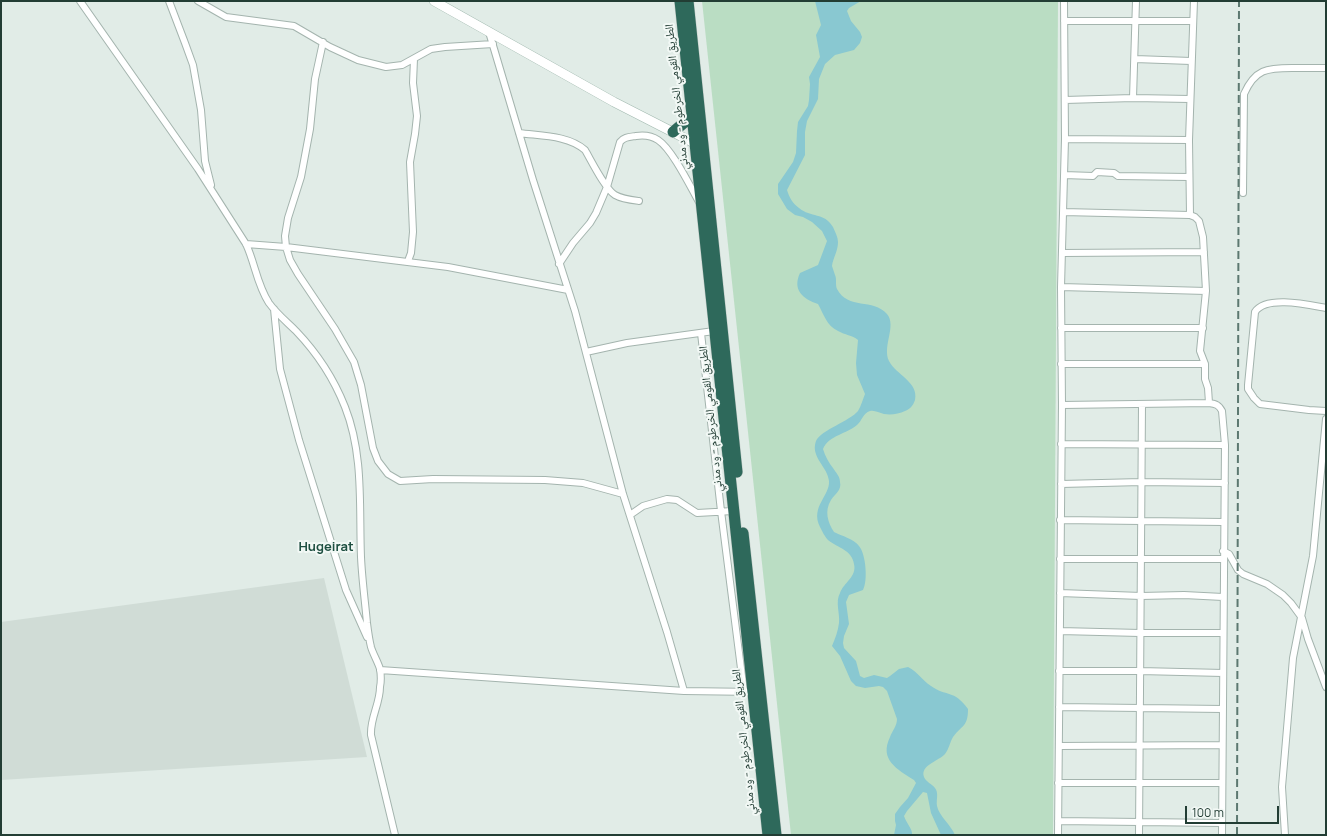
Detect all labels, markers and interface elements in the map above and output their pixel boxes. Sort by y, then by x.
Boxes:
street label: الطريق القومي الخرطوم - ود مدني [662,23,692,171]
street label: الطريق القومي الخرطوم - ود مدني [696,345,726,493]
district label: Hugeirat [298,539,354,555]
street label: الطريق القومي الخرطوم - ود مدني [729,668,759,816]
scale bar [1187,798,1281,824]
text: 100 m [1192,804,1224,821]

